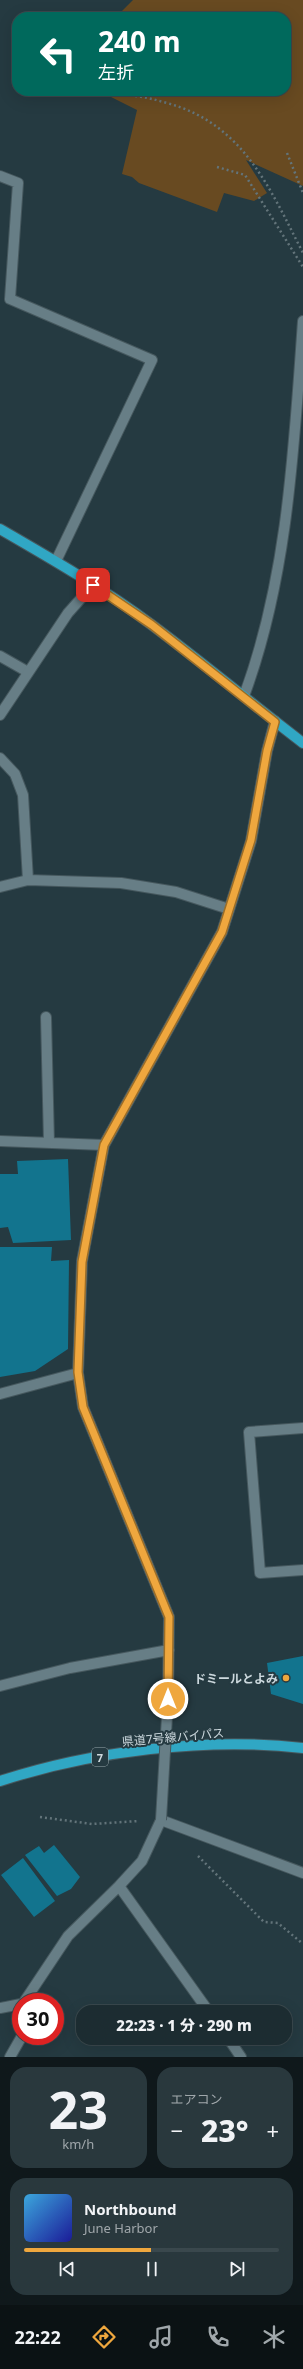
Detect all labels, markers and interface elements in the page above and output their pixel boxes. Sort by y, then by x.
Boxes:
text: 240 m [98,22,181,60]
icon: left [32,28,84,80]
text: 左折 [98,60,134,84]
pin [76,568,110,602]
icon: arrive [82,574,104,596]
place label: ドミールとよみ [194,1670,278,1687]
marker: ドミールとよみ [281,1673,291,1683]
position arrow [147,1678,189,1720]
street label: 県道7号線バイパス [121,1724,225,1750]
road number: 7 [92,1748,108,1766]
speed limit sign: 30 [12,1993,64,2045]
text: 22:23 · 1 分 · 290 m [116,2015,252,2035]
text: 23 [49,2073,108,2144]
text: エアコン [171,2090,223,2108]
text: 23° [201,2110,248,2151]
text: − [171,2115,183,2145]
text: + [266,2115,279,2145]
text: km/h [62,2135,94,2153]
text: Northbound [84,2199,176,2219]
text: June Harbor [84,2219,158,2237]
icon: previous [56,2258,78,2280]
icon: pause [141,2258,163,2280]
icon: next [226,2258,248,2280]
icon: directions [90,2323,118,2351]
icon: music [147,2323,175,2351]
icon: phone [204,2323,232,2351]
icon: climate [260,2323,288,2351]
text: 22:22 [14,2325,61,2349]

